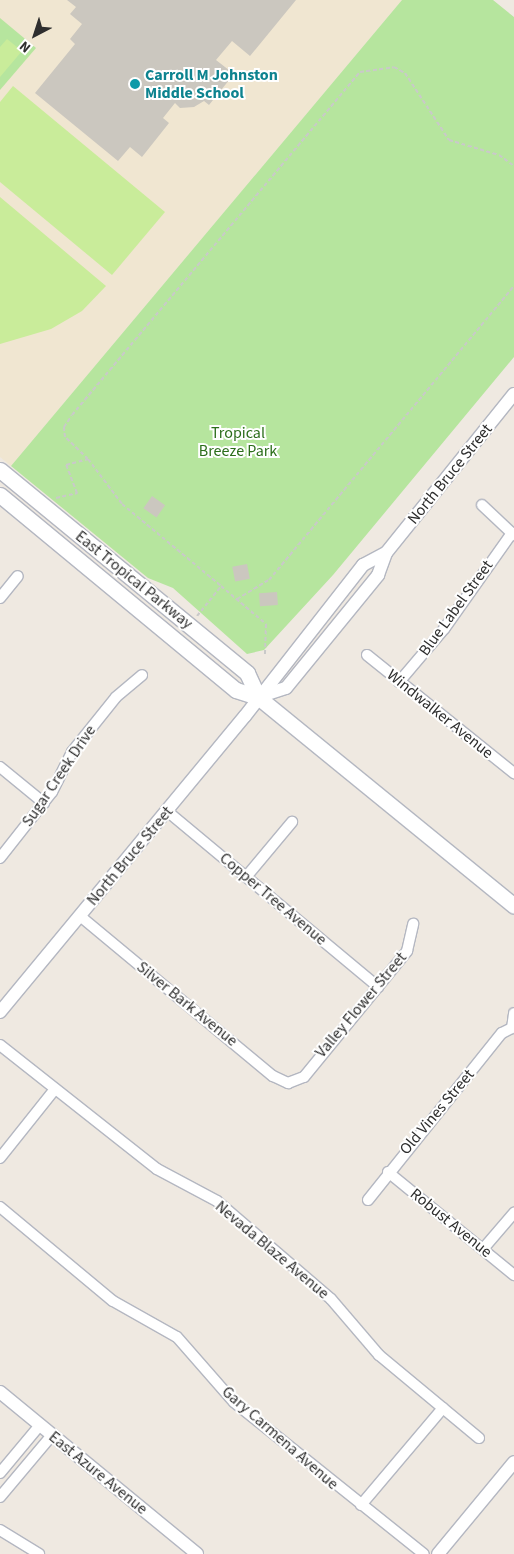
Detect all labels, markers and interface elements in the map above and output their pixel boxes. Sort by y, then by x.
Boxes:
north arrow [10,10,60,60]
text: N [15,36,35,57]
place label: Carroll M Johnston Middle School [145,65,278,103]
marker: Carroll M Johnston Middle School [129,78,141,90]
street label: North Bruce Street [404,420,496,528]
park label: Tropical Breeze Park [199,423,277,461]
street label: East Tropical Parkway [71,527,197,633]
street label: Blue Label Street [415,557,497,659]
street label: Windwalker Avenue [383,665,497,763]
street label: Sugar Creek Drive [18,722,100,830]
street label: North Bruce Street [83,802,177,910]
street label: Copper Tree Avenue [216,849,330,949]
street label: Valley Flower Street [311,948,411,1062]
street label: Silver Bark Avenue [133,957,241,1051]
street label: Old Vines Street [396,1065,478,1159]
street label: Robust Avenue [406,1184,496,1262]
street label: Nevada Blaze Avenue [211,1197,333,1303]
street label: Gary Carmena Avenue [218,1382,342,1494]
street label: East Azure Avenue [45,1427,151,1519]

